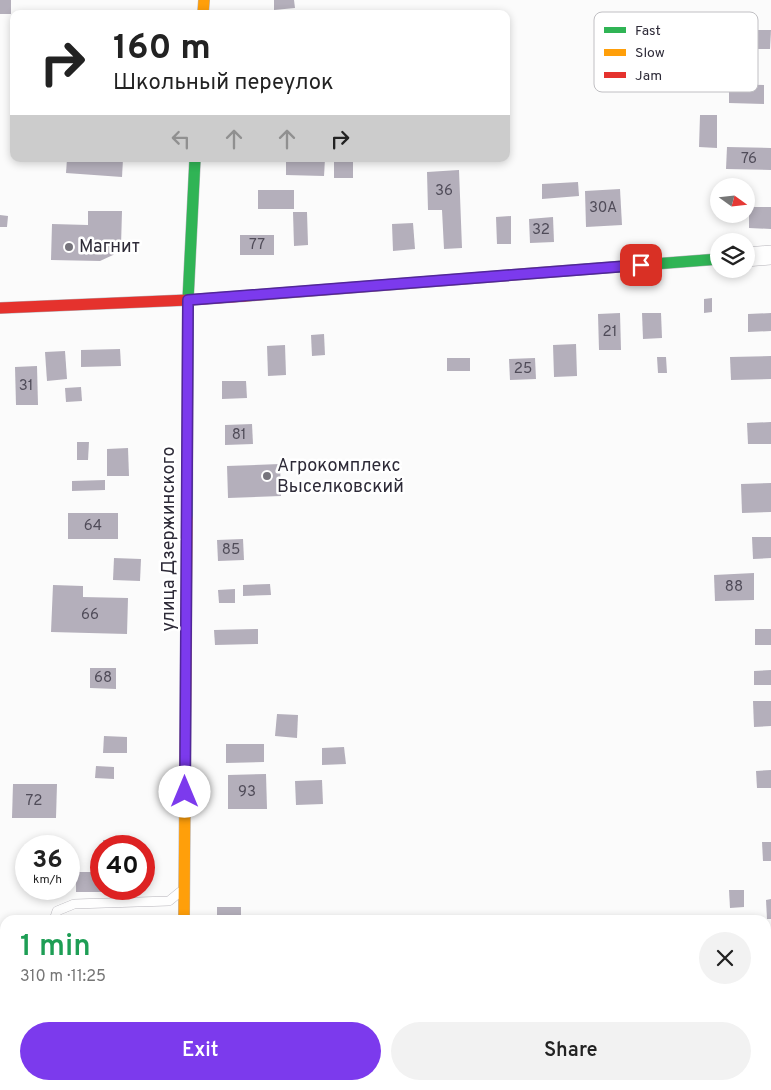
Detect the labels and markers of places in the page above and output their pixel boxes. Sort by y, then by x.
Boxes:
place label: Магнит [79,236,140,259]
marker: Магнит [63,241,75,253]
pin [620,244,662,286]
place label: Агрокомплекс Выселковский [277,455,404,499]
marker: Агрокомплекс Выселковский [261,470,273,482]

